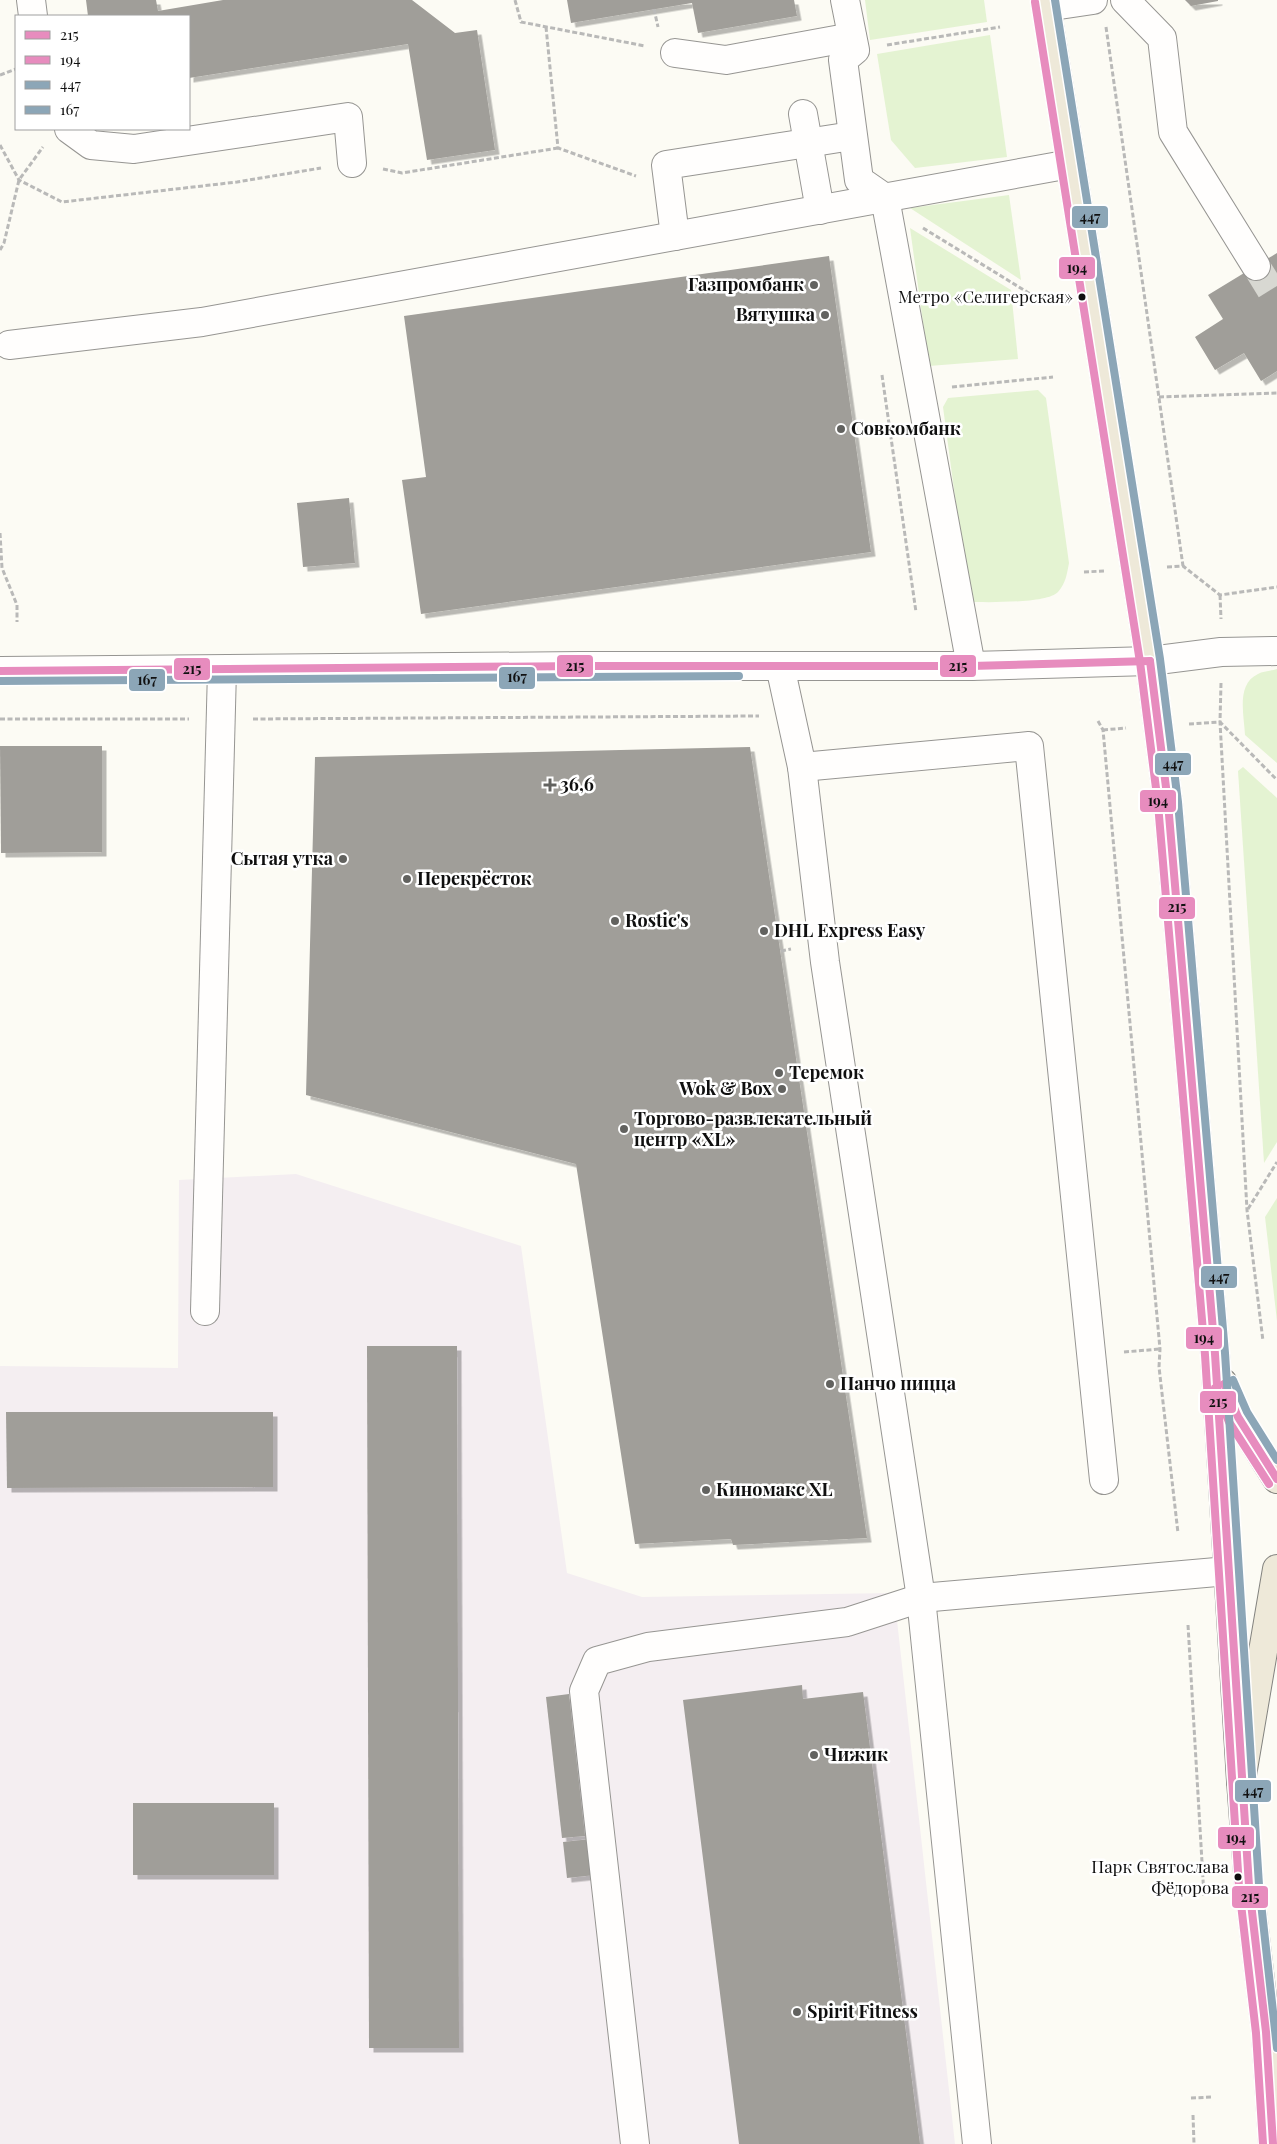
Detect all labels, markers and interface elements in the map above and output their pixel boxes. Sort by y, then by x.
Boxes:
legend [15,15,190,130]
text: 215 [60,24,79,44]
text: 194 [60,49,81,69]
text: 447 [60,74,81,94]
text: 167 [60,99,79,119]
line badge: 447 [1071,205,1109,229]
text: 447 [1080,207,1101,226]
line badge: 194 [1058,256,1096,280]
text: 194 [1067,258,1087,277]
place label: Газпромбанк [688,272,804,296]
marker: Газпромбанк [808,279,820,291]
place label: Метро «Селигерская» [898,285,1073,307]
marker: Метро «Селигерская» [1077,292,1087,302]
place label: Вятушка [736,302,816,326]
marker: Вятушка [819,309,831,321]
place label: Совкомбанк [851,416,961,440]
marker: Совкомбанк [835,423,847,435]
line badge: 215 [556,654,594,678]
line badge: 215 [939,654,977,678]
text: 215 [566,656,584,675]
text: 215 [949,656,967,675]
line badge: 215 [173,657,211,681]
text: 215 [183,659,201,678]
line badge: 167 [498,666,536,690]
text: 167 [507,667,527,686]
line badge: 167 [128,668,166,692]
text: 167 [137,670,157,689]
line badge: 447 [1154,752,1192,776]
text: 447 [1163,754,1184,773]
place label: 36,6 [560,772,594,796]
marker: 36,6 [544,779,556,791]
line badge: 194 [1139,789,1177,813]
text: 194 [1148,791,1168,810]
place label: Сытая утка [231,846,334,870]
marker: Сытая утка [337,853,349,865]
place label: Перекрёсток [417,866,532,890]
marker: Перекрёсток [401,873,413,885]
line badge: 215 [1158,896,1196,920]
text: 215 [1168,897,1186,916]
place label: Rostic's [625,908,689,932]
marker: Rostic's [609,915,621,927]
place label: DHL Express Easy [774,918,926,942]
marker: DHL Express Easy [758,925,770,937]
place label: Теремок [789,1060,864,1084]
marker: Теремок [773,1067,785,1079]
place label: Wok & Box [678,1076,772,1100]
marker: Wok & Box [776,1083,788,1095]
place label: Торгово-развлекательный центр «XL» [634,1106,872,1151]
marker: Торгово-развлекательный центр «XL» [618,1123,630,1135]
line badge: 447 [1200,1265,1238,1289]
text: 447 [1209,1267,1230,1286]
line badge: 194 [1185,1326,1223,1350]
text: 194 [1194,1328,1214,1347]
place label: Панчо пицца [840,1371,957,1395]
marker: Панчо пицца [824,1378,836,1390]
line badge: 215 [1199,1390,1237,1414]
text: 215 [1209,1392,1227,1411]
place label: Киномакс XL [716,1477,833,1501]
marker: Киномакс XL [700,1484,712,1496]
place label: Чижик [824,1742,888,1766]
marker: Чижик [808,1749,820,1761]
line badge: 447 [1234,1779,1272,1803]
text: 447 [1243,1781,1264,1800]
line badge: 194 [1217,1826,1255,1850]
text: 194 [1226,1828,1246,1847]
place label: Парк Святослава Фёдорова [1091,1855,1230,1898]
marker: Парк Святослава Фёдорова [1233,1872,1243,1882]
line badge: 215 [1231,1885,1269,1909]
text: 215 [1241,1887,1259,1906]
place label: Spirit Fitness [807,1999,918,2023]
marker: Spirit Fitness [791,2006,803,2018]

